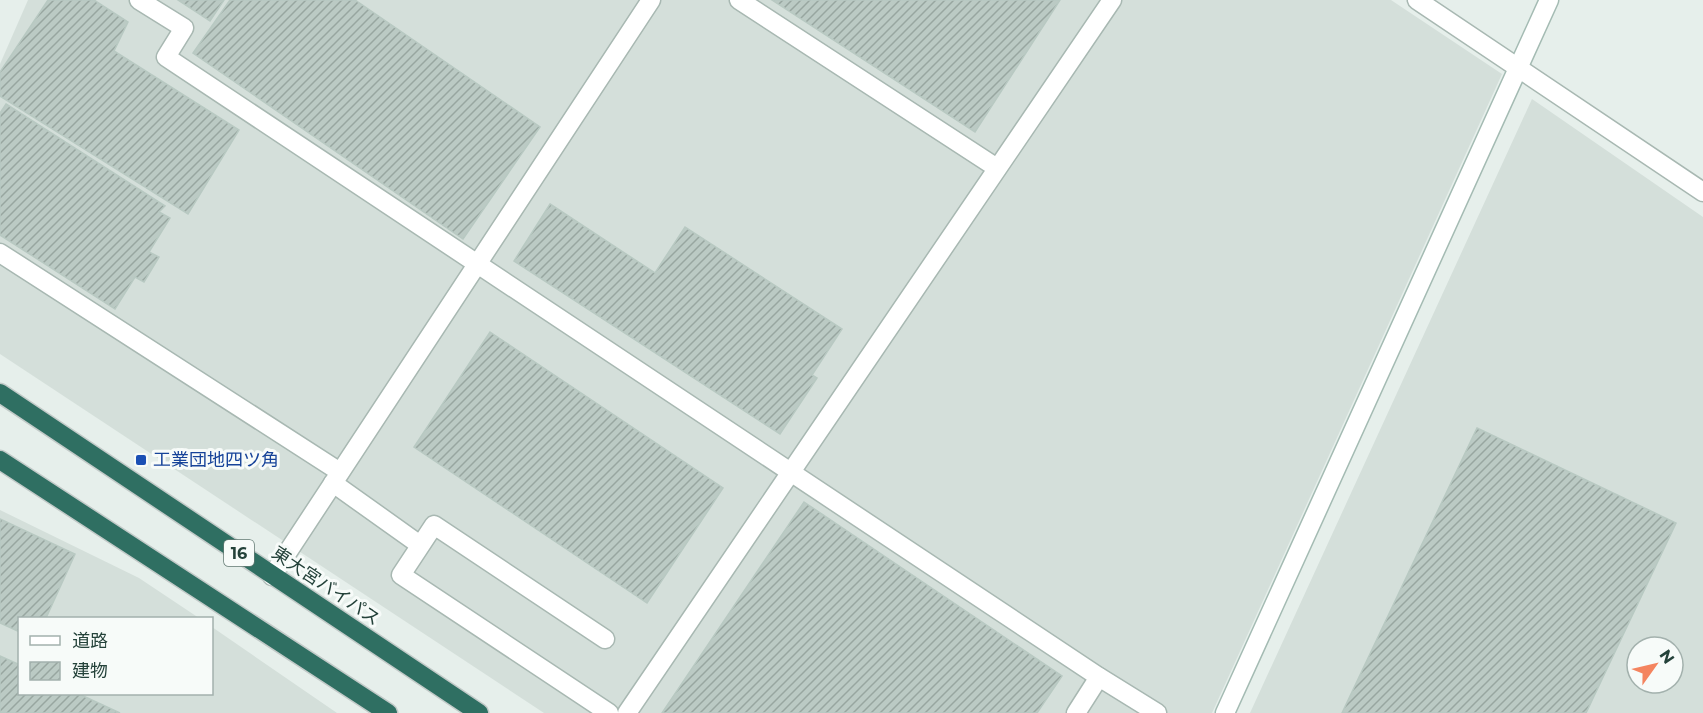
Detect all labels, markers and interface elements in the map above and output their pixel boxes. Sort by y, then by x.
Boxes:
place label: 工業団地四ツ角 [153,449,279,471]
marker: 工業団地四ツ角 [134,453,148,467]
road number: 16 [224,540,254,566]
street label: 東大宮バイパス [268,542,384,630]
legend [18,617,213,695]
text: 道路 [72,630,108,652]
north arrow [1625,635,1685,695]
text: N [1656,646,1679,668]
text: 建物 [72,660,108,682]

